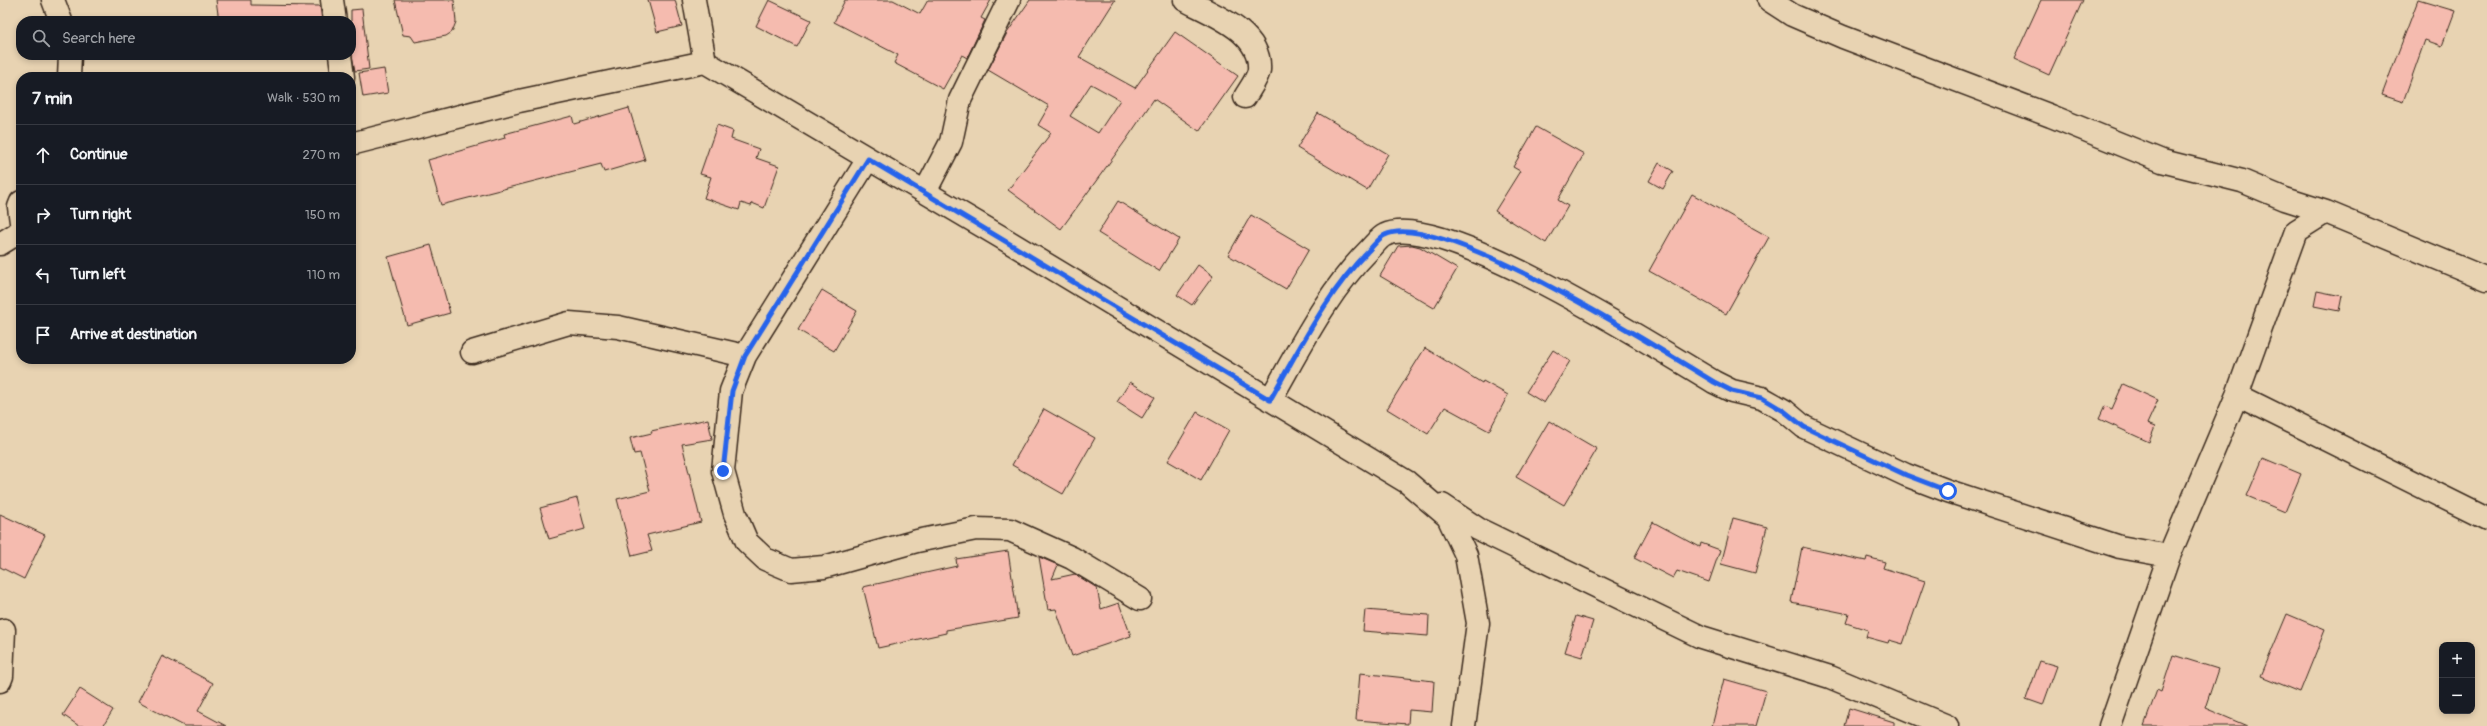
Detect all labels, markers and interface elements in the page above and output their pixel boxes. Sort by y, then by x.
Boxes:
search box [16,16,356,60]
icon: search [30,27,52,49]
text: Search here [62,29,135,48]
text: 7 min [32,88,72,109]
text: Walk · 530 m [267,90,340,106]
icon: ahead [32,144,54,166]
text: Continue [70,145,128,164]
text: 270 m [303,147,340,163]
icon: right [32,204,54,226]
text: Turn right [70,205,131,224]
text: 150 m [305,207,340,223]
icon: left [32,264,54,286]
text: Turn left [70,265,126,284]
text: 110 m [307,267,340,283]
icon: arrive [32,324,54,346]
text: Arrive at destination [70,325,197,344]
route end [714,462,732,480]
route start [1939,482,1957,500]
map controls [2439,642,2475,714]
button: + [2439,642,2475,678]
button: − [2439,678,2475,714]

